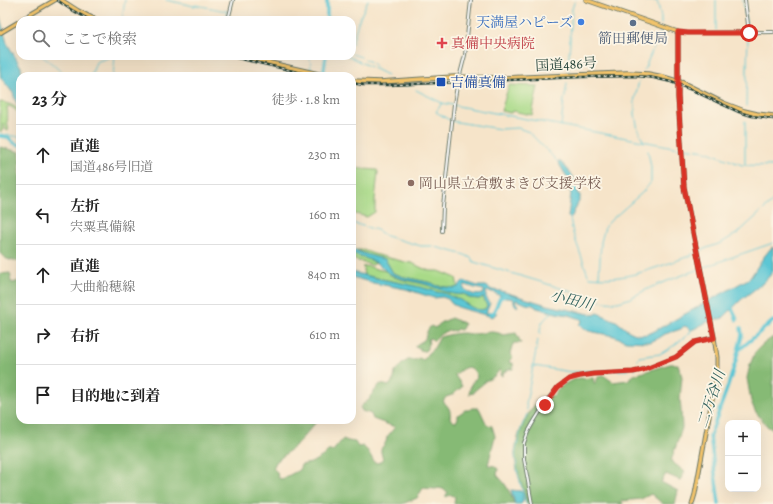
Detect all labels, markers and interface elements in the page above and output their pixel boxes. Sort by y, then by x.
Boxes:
place label: 天満屋ハピーズ [476,13,573,32]
search box [16,16,356,60]
marker: 天満屋ハピーズ [576,17,586,27]
marker: 箭田郵便局 [628,18,638,28]
route start [740,24,758,42]
icon: search [30,27,52,49]
text: ここで検索 [62,29,137,49]
place label: 箭田郵便局 [598,29,668,48]
place label: 真備中央病院 [451,34,535,53]
marker: 真備中央病院 [436,37,448,49]
street label: 国道486号 [535,53,597,76]
place label: 吉備真備 [450,73,506,92]
marker: 吉備真備 [435,76,447,88]
text: 23 分 [32,88,67,111]
text: 徒歩 · 1.8 km [272,91,340,108]
text: 直進 [70,136,100,156]
icon: ahead [32,144,54,166]
text: 230 m [308,146,340,163]
text: 国道486号旧道 [70,158,153,175]
place label: 岡山県立倉敷まきび支援学校 [419,174,601,193]
marker: 岡山県立倉敷まきび支援学校 [406,178,416,188]
text: 左折 [70,196,100,216]
icon: left [32,204,54,226]
text: 160 m [309,206,340,223]
text: 宍粟真備線 [70,218,135,235]
text: 直進 [70,256,100,276]
icon: ahead [32,264,54,286]
text: 840 m [307,266,340,283]
text: 大曲船穂線 [70,278,135,295]
water label: 小田川 [548,285,598,316]
icon: right [32,324,54,346]
text: 右折 [70,326,100,346]
text: 610 m [309,326,340,343]
water label: 二万谷川 [692,365,730,431]
icon: arrive [32,384,54,406]
text: 目的地に到着 [70,386,160,406]
route end [536,396,554,414]
map controls [725,420,761,492]
button: + [725,420,761,456]
button: − [725,456,761,492]

